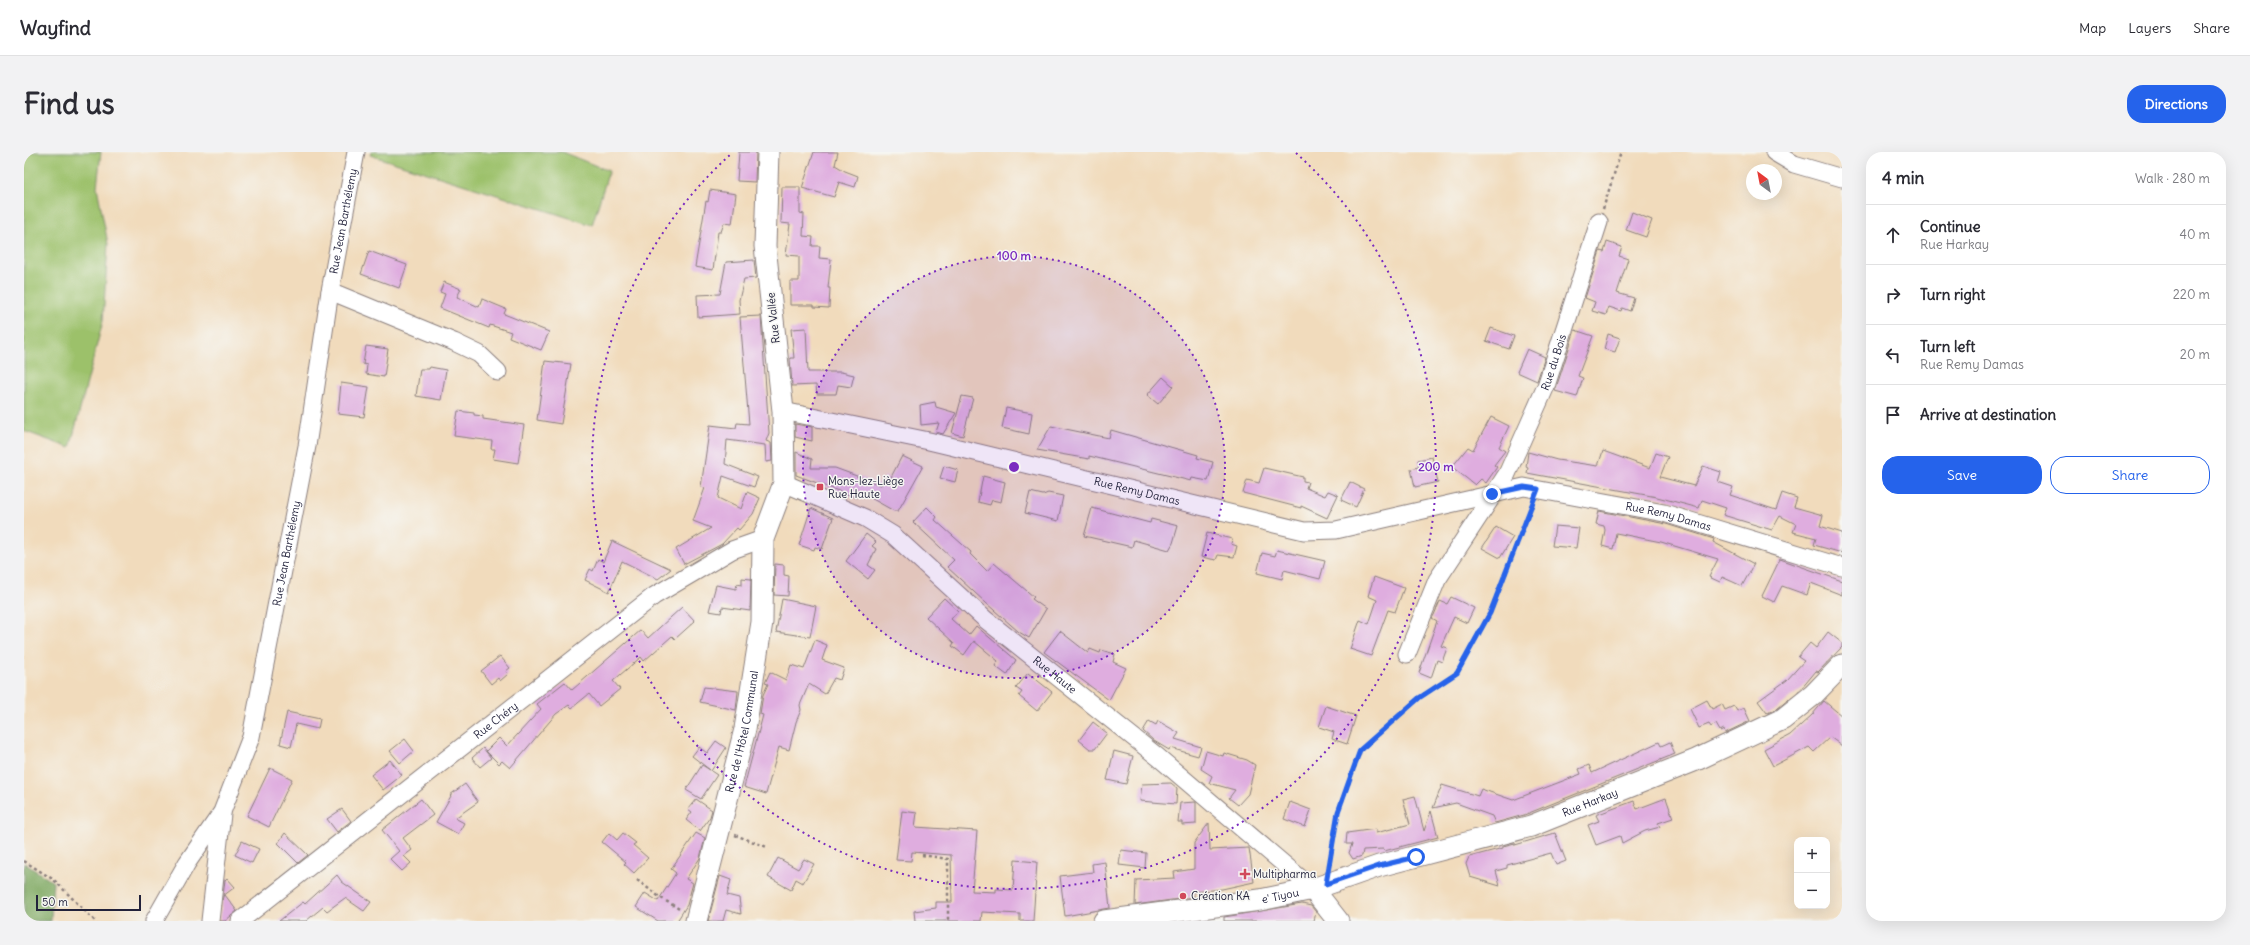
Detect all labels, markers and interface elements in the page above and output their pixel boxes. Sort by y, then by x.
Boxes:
text: Wayfind [20,16,91,40]
text: Map [2079,19,2106,37]
text: Layers [2128,19,2171,37]
text: Share [2193,19,2230,37]
button: Directions [2127,85,2226,123]
text: Find us [24,86,115,122]
north arrow [1746,164,1782,200]
street label: Rue Jean Barthélemy [326,167,360,275]
text: 4 min [1882,167,1924,189]
text: Walk · 280 m [2135,170,2210,187]
text: Continue [1920,217,1981,236]
icon: ahead [1882,224,1904,246]
text: 40 m [2179,226,2210,243]
text: Rue Harkay [1920,236,1989,253]
text: 100 m [997,248,1031,263]
icon: right [1882,284,1904,306]
text: Turn right [1920,285,1985,304]
text: 220 m [2173,286,2210,303]
street label: Rue Vallée [763,292,783,344]
street label: Rue du Bois [1538,332,1569,393]
text: Turn left [1920,337,1975,356]
icon: left [1882,344,1904,366]
text: 20 m [2180,346,2210,363]
text: Rue Remy Damas [1920,356,2024,373]
icon: arrive [1882,404,1904,426]
text: Arrive at destination [1920,405,2056,424]
button: Save [1882,456,2042,494]
button: Share [2050,456,2210,494]
text: 200 m [1418,459,1454,474]
centre of rings [1007,460,1021,474]
place label: Mons-lez-Liège Rue Haute [828,474,903,501]
street label: Rue Remy Damas [1093,474,1182,508]
marker: Mons-lez-Liège Rue Haute [815,482,825,492]
route end [1483,485,1501,503]
street label: Rue Remy Damas [1624,499,1713,534]
street label: Rue Jean Barthélemy [269,500,303,607]
street label: Rue Haute [1030,653,1080,697]
street label: Rue de l'Hôtel Communal [722,670,761,794]
street label: Rue Chéry [471,699,520,742]
street label: Rue Harkay [1560,785,1620,820]
map controls [1794,837,1830,909]
button: + [1794,837,1830,873]
route start [1407,848,1425,866]
place label: Multipharma [1253,867,1316,881]
marker: Multipharma [1240,869,1250,879]
button: − [1794,873,1830,909]
street label: e' Tiyou [1260,885,1301,907]
place label: Création KA [1191,889,1250,903]
marker: Création KA [1178,891,1188,901]
scale bar [36,893,141,912]
text: 50 m [42,895,68,909]

